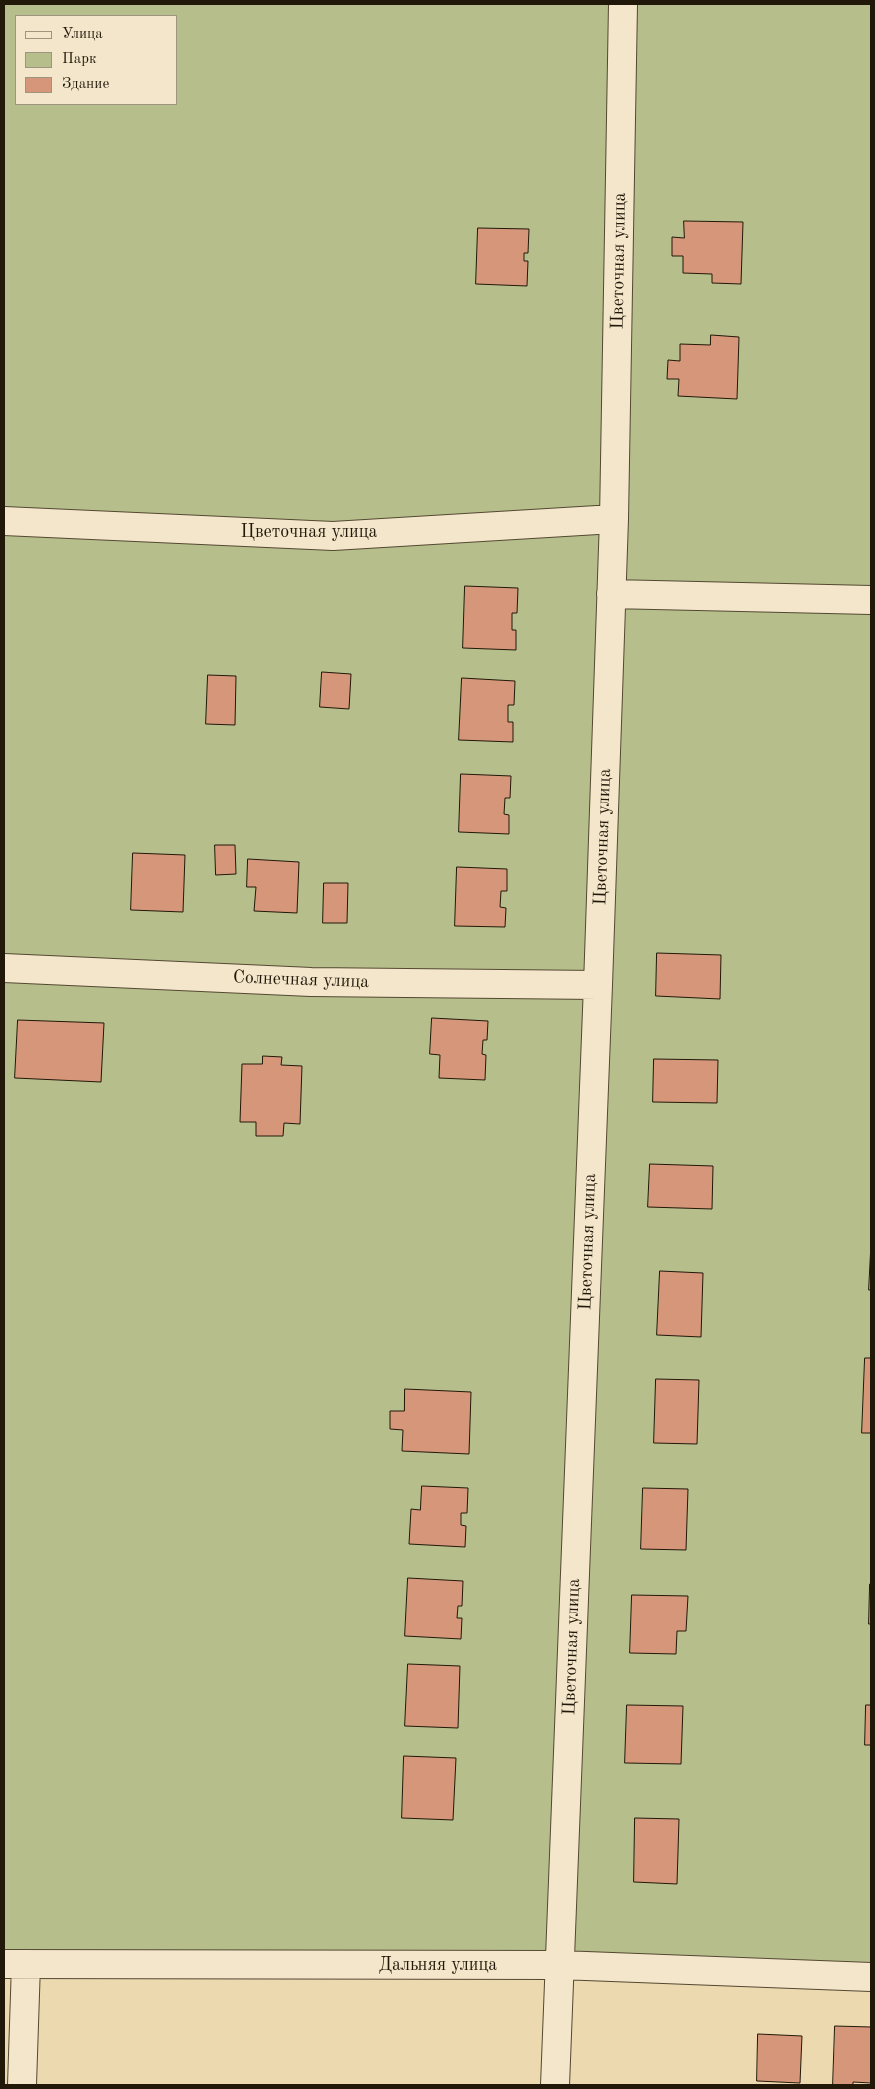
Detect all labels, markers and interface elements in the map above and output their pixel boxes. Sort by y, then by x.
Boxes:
legend [15,15,178,105]
text: Улица [62,27,103,42]
text: Парк [62,52,97,67]
text: Здание [62,77,109,92]
street label: Цветочная улица [607,192,631,330]
street label: Цветочная улица [241,521,377,543]
street label: Цветочная улица [590,768,616,906]
street label: Солнечная улица [232,967,370,993]
street label: Цветочная улица [575,1173,601,1311]
street label: Цветочная улица [559,1578,585,1716]
street label: Дальняя улица [379,1954,497,1976]

